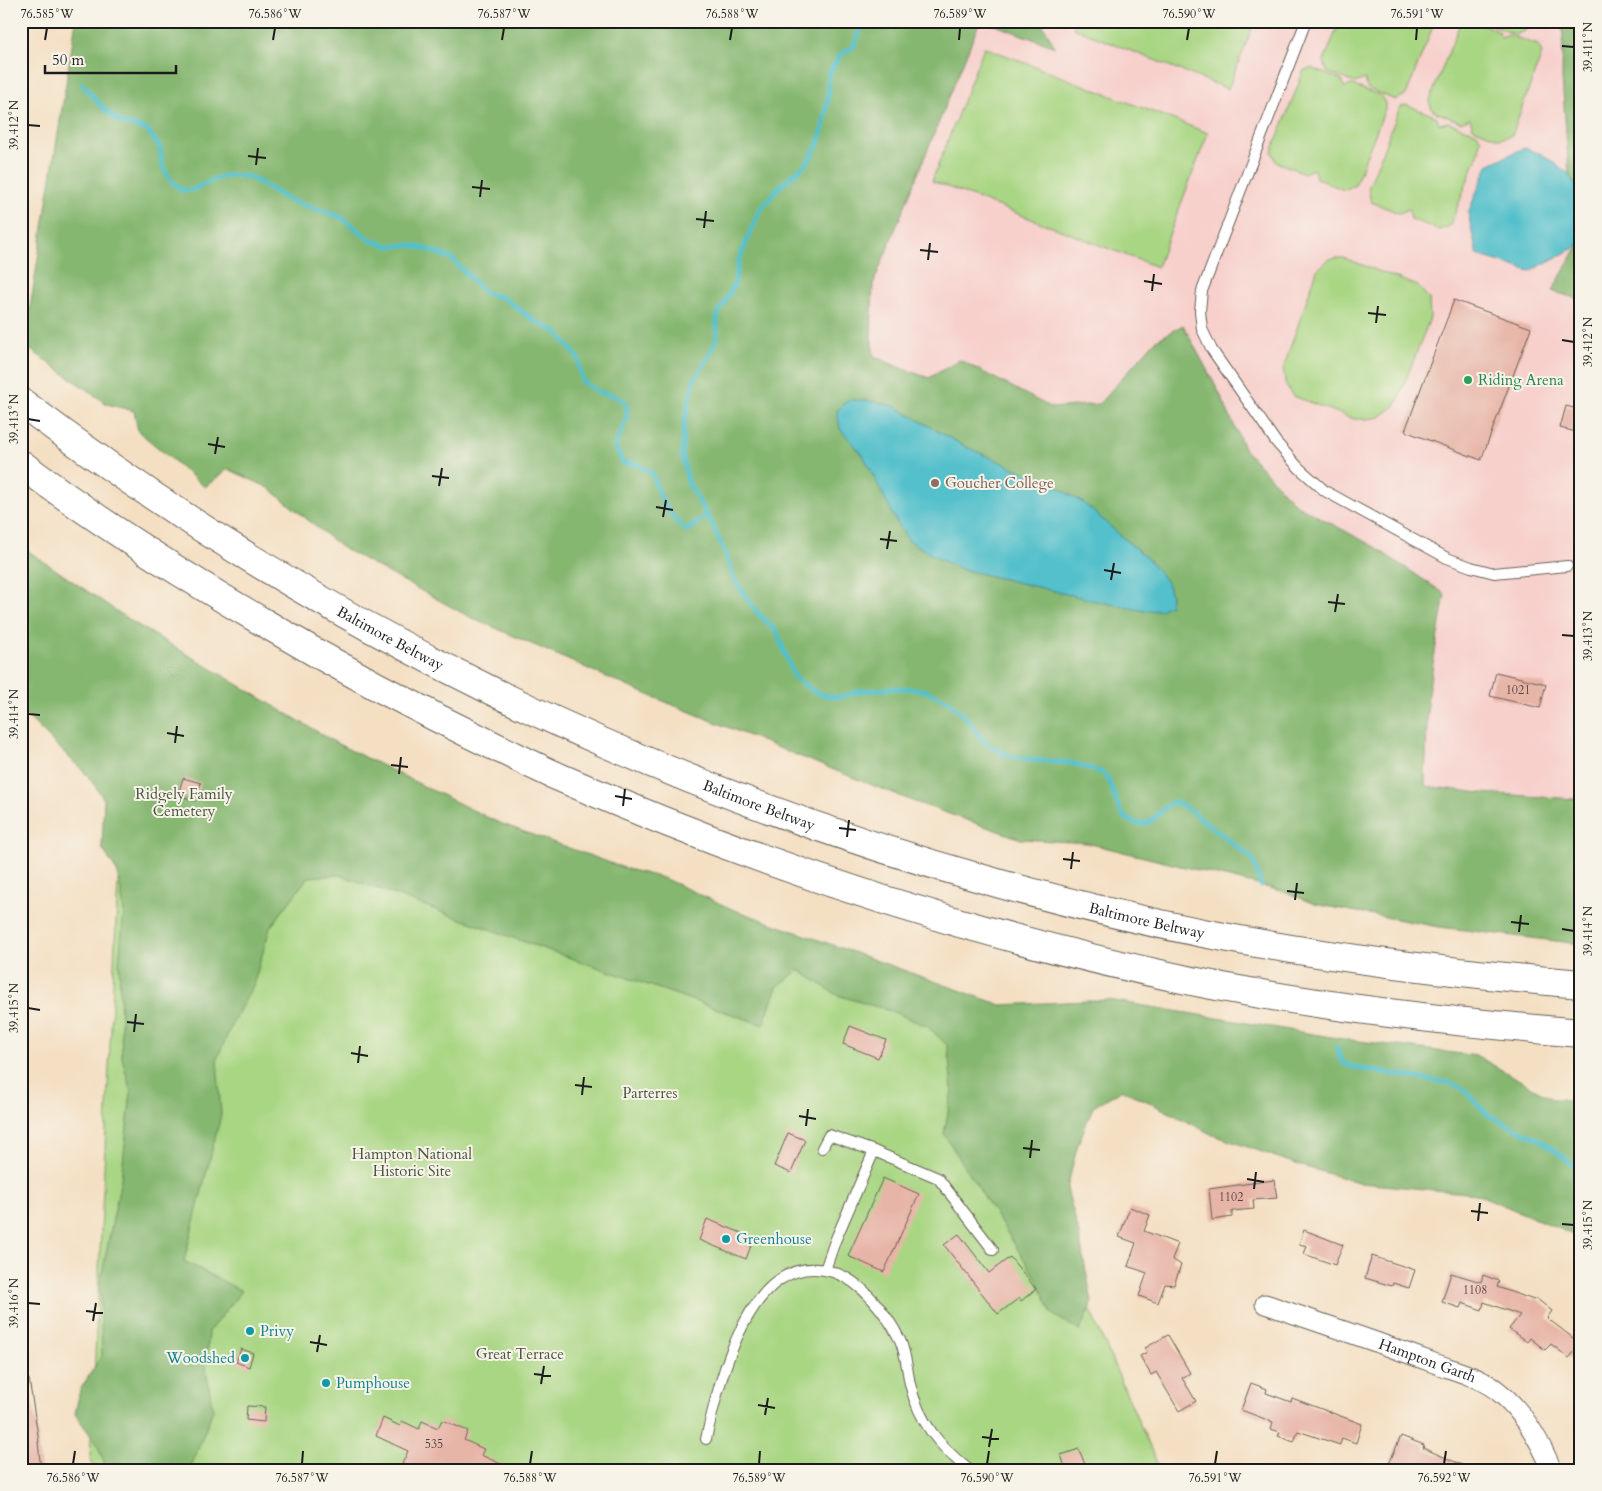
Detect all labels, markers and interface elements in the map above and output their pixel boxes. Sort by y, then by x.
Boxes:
text: 76.585°W [20,6,74,22]
text: 76.586°W [248,6,302,22]
text: 76.587°W [477,6,531,22]
text: 76.588°W [705,6,759,22]
text: 76.589°W [933,6,987,22]
text: 76.590°W [1162,6,1216,22]
text: 76.591°W [1390,6,1444,22]
text: 39.411°N [1580,21,1596,72]
scale bar [45,42,176,74]
text: 50 m [52,50,84,70]
text: 39.412°N [6,99,22,150]
text: 39.412°N [1580,316,1596,367]
place label: Riding Arena [1478,370,1564,390]
marker: Riding Arena [1462,374,1474,386]
text: 39.413°N [6,393,22,444]
place label: Goucher College [945,473,1054,493]
marker: Goucher College [929,477,941,489]
street label: Baltimore Beltway [333,601,447,675]
text: 39.413°N [1580,610,1596,661]
house number: 1021 [1506,682,1530,698]
text: 39.414°N [6,688,22,739]
street label: Baltimore Beltway [700,775,818,835]
park label: Ridgely Family Cemetery [135,784,233,821]
street label: Baltimore Beltway [1087,898,1207,943]
text: 39.414°N [1580,905,1596,956]
text: 39.415°N [6,982,22,1033]
park label: Parterres [622,1083,678,1103]
park label: Hampton National Historic Site [352,1144,472,1181]
house number: 1102 [1219,1189,1243,1205]
text: 39.415°N [1580,1199,1596,1250]
place label: Greenhouse [736,1229,812,1249]
marker: Greenhouse [720,1233,732,1245]
text: 39.416°N [6,1277,22,1328]
house number: 1108 [1463,1282,1487,1298]
place label: Privy [260,1321,294,1341]
marker: Privy [244,1325,256,1337]
street label: Hampton Garth [1376,1334,1480,1388]
park label: Great Terrace [476,1344,564,1364]
place label: Woodshed [165,1348,235,1368]
marker: Woodshed [239,1352,251,1364]
place label: Pumphouse [336,1373,410,1393]
marker: Pumphouse [320,1377,332,1389]
house number: 535 [425,1436,443,1452]
text: 76.586°W [46,1470,100,1486]
text: 76.587°W [275,1470,329,1486]
text: 76.588°W [503,1470,557,1486]
text: 76.589°W [732,1470,786,1486]
text: 76.590°W [960,1470,1014,1486]
text: 76.591°W [1188,1470,1242,1486]
text: 76.592°W [1417,1470,1471,1486]

